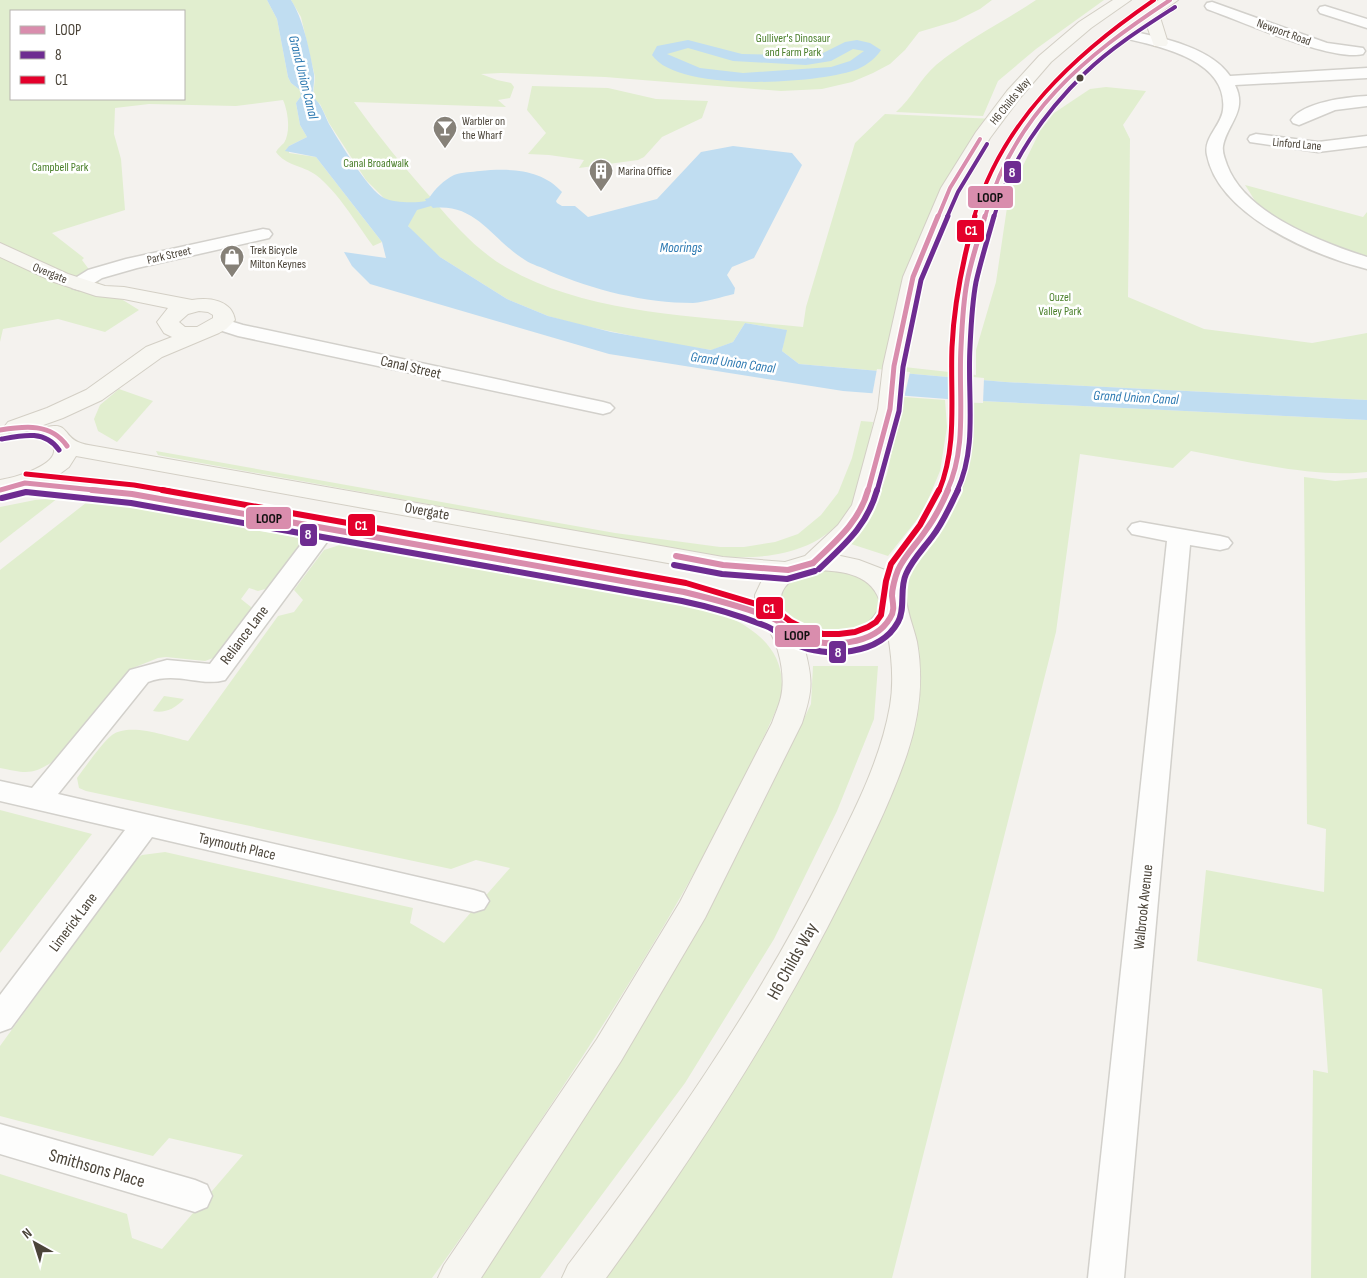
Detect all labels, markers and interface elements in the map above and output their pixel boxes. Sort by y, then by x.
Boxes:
legend [10,10,185,100]
street label: Newport Road [1255,16,1313,49]
text: LOOP [55,21,81,40]
park label: Gulliver's Dinosaur and Farm Park [756,31,831,60]
water label: Grand Union Canal [285,34,322,121]
text: 8 [55,46,62,65]
text: C1 [55,71,68,90]
unlabelled marker [1075,73,1085,83]
street label: H6 Childs Way [987,74,1034,128]
place label: Warbler on the Wharf [462,114,505,143]
bar icon: Warbler on the Wharf [432,115,458,149]
street label: Linford Lane [1272,135,1322,154]
park label: Canal Broadwalk [343,156,409,171]
building icon: Marina Office [588,158,614,192]
park label: Campbell Park [32,160,89,175]
line badge: 8 [1003,160,1022,184]
place label: Marina Office [618,164,672,179]
text: 8 [1009,164,1016,181]
line badge: LOOP [967,185,1014,209]
text: LOOP [977,189,1003,206]
line badge: C1 [956,219,985,243]
text: C1 [965,222,978,239]
water label: Moorings [660,239,702,256]
street label: Park Street [146,243,193,268]
place label: Trek Bicycle Milton Keynes [250,243,306,272]
shop icon: Trek Bicycle Milton Keynes [219,244,245,278]
street label: Overgate [30,260,69,287]
park label: Ouzel Valley Park [1039,290,1082,319]
water label: Grand Union Canal [689,348,777,377]
street label: Canal Street [379,351,444,384]
water label: Grand Union Canal [1093,387,1179,408]
street label: Overgate [403,498,451,525]
line badge: LOOP [245,506,292,530]
text: LOOP [256,510,282,527]
line badge: C1 [347,513,376,537]
text: C1 [355,517,368,534]
line badge: 8 [299,523,318,547]
text: 8 [305,526,312,543]
line badge: C1 [755,596,784,620]
text: C1 [763,600,776,617]
street label: Reliance Lane [216,602,273,669]
line badge: LOOP [774,624,821,648]
text: LOOP [784,627,810,644]
line badge: 8 [828,640,847,664]
text: 8 [835,644,842,661]
street label: Taymouth Place [196,828,277,865]
street label: Walbrook Avenue [1130,864,1157,951]
street label: Limerick Lane [45,889,102,956]
street label: H6 Childs Way [763,919,822,1003]
street label: Smithsons Place [46,1145,147,1192]
north arrow [10,1218,60,1268]
text: N [19,1224,35,1242]

